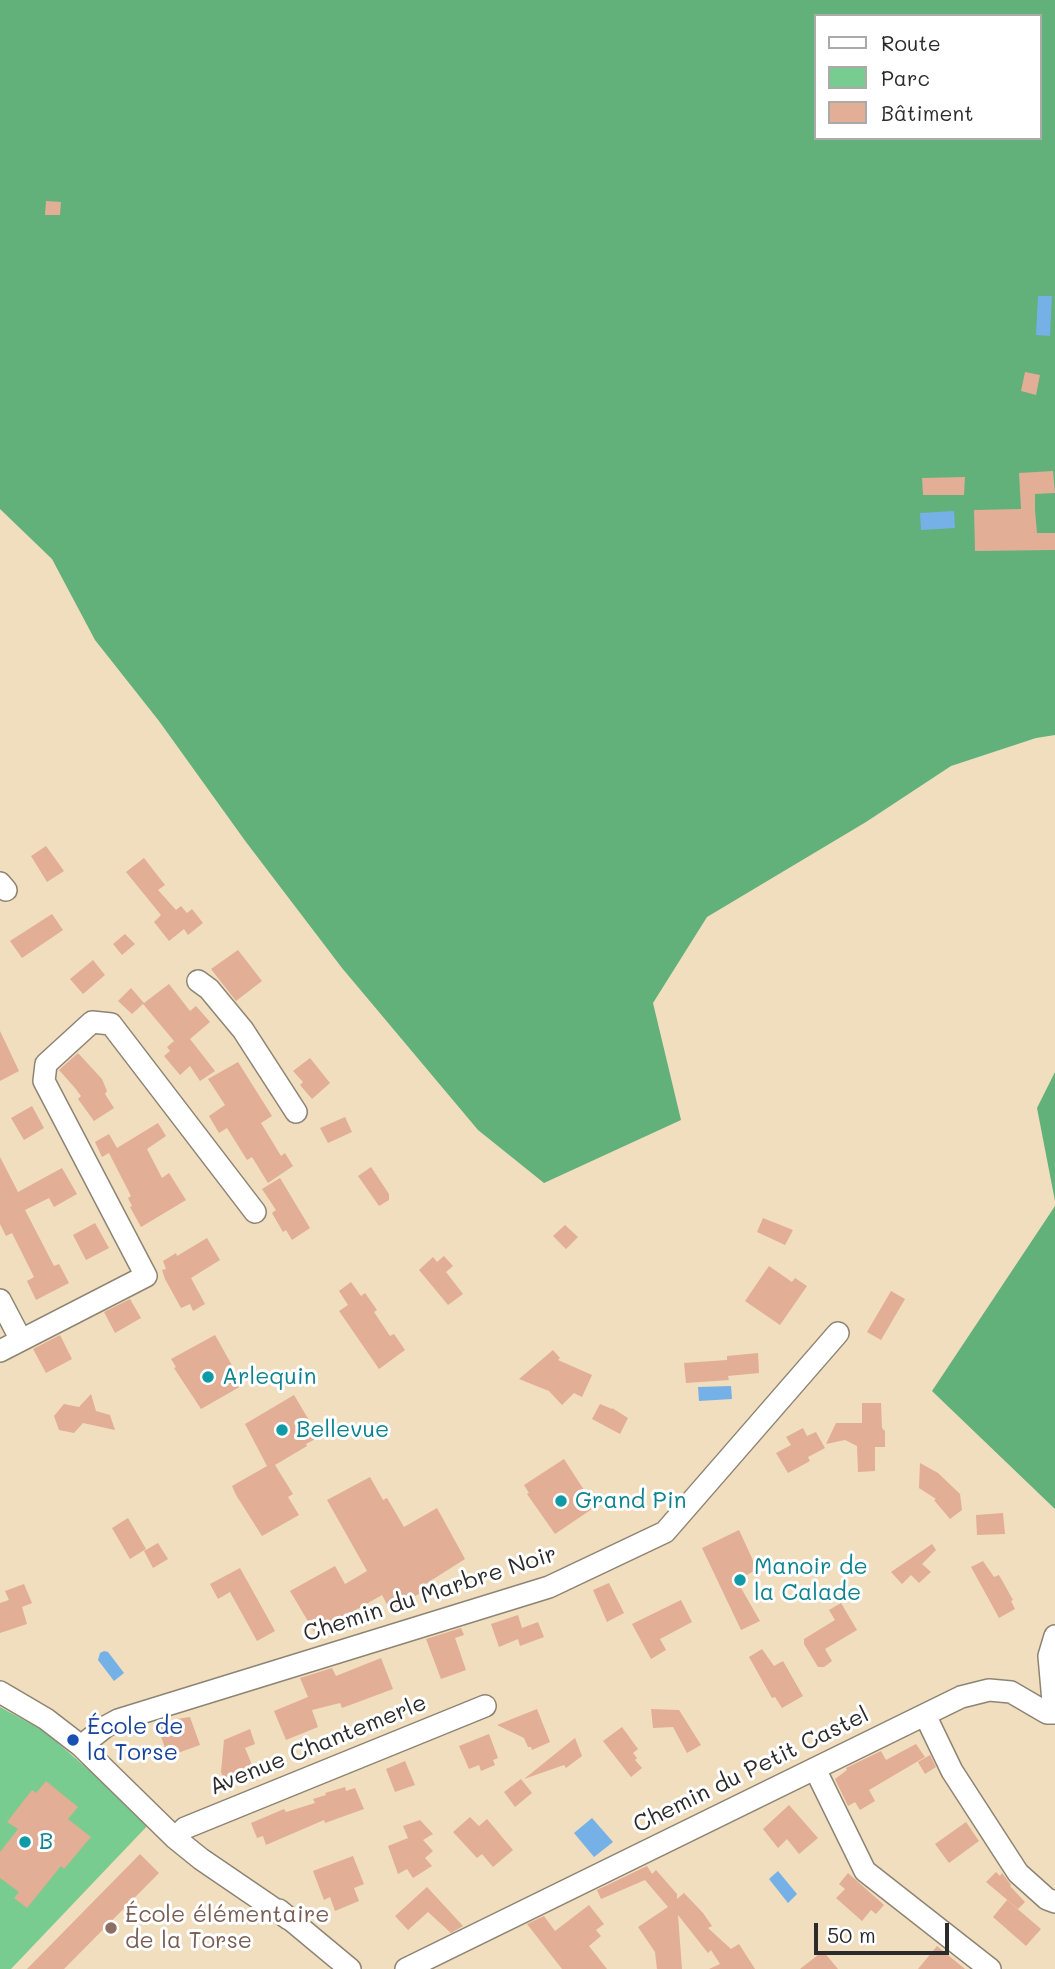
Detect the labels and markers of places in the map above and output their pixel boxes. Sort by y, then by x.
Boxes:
place label: Arlequin [222,1363,317,1391]
marker: Arlequin [200,1369,216,1385]
place label: Bellevue [296,1416,389,1444]
marker: Bellevue [274,1422,290,1438]
place label: Grand Pin [575,1487,686,1515]
marker: Grand Pin [553,1493,569,1509]
place label: Manoir de la Calade [754,1553,868,1607]
marker: Manoir de la Calade [732,1572,748,1588]
place label: École de la Torse [87,1713,184,1767]
marker: École de la Torse [65,1732,81,1748]
place label: B [39,1828,53,1856]
marker: B [17,1834,33,1850]
place label: École élémentaire de la Torse [125,1901,330,1955]
marker: École élémentaire de la Torse [103,1920,119,1936]

